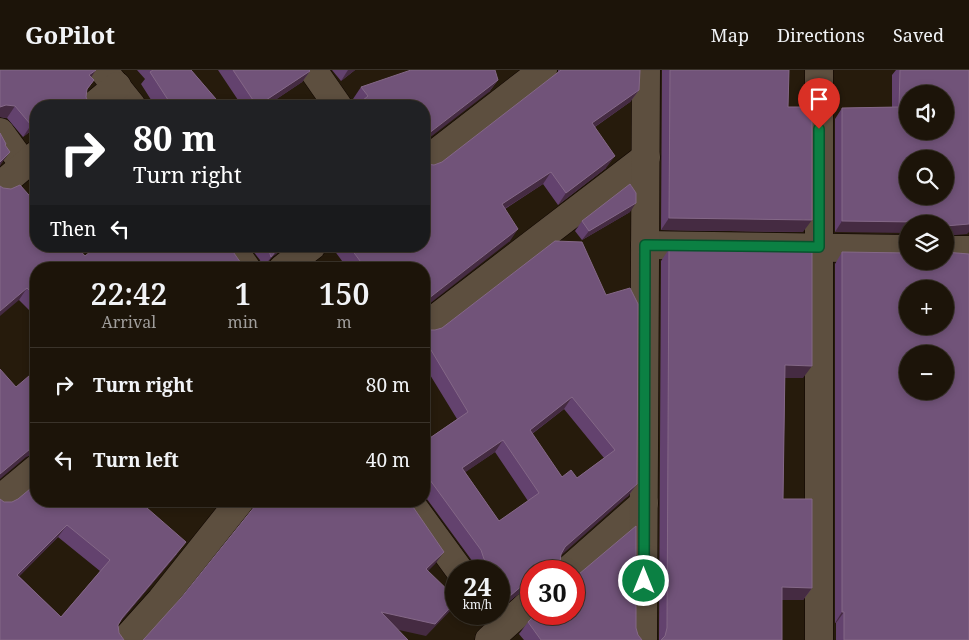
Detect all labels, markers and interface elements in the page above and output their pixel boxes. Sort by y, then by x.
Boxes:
text: GoPilot [25,18,115,51]
text: Map [711,23,749,47]
text: Directions [777,23,865,47]
text: Saved [893,23,944,47]
pin [798,78,840,129]
icon: arrive [805,85,833,113]
map controls [899,85,954,400]
button: sound [899,85,954,140]
text: 80 m [133,114,216,161]
icon: right [50,120,115,185]
button: search [899,150,954,205]
text: Turn right [133,159,242,189]
icon: left [106,215,134,243]
button: layers [899,215,954,270]
text: Then [50,216,96,242]
text: 22:42 [91,273,167,314]
text: 1 [234,273,251,314]
text: 150 [319,273,369,314]
button: + [899,280,954,335]
text: Arrival [101,311,156,333]
text: min [228,311,258,333]
text: m [337,311,352,333]
button: − [899,345,954,400]
icon: right [50,371,78,399]
text: Turn right [93,372,193,398]
text: 80 m [366,372,410,398]
icon: left [50,446,78,474]
text: Turn left [93,447,179,473]
text: 40 m [366,447,410,473]
position arrow [617,554,669,606]
speed limit sign: 30 [520,560,585,625]
text: 24 [463,569,492,603]
text: km/h [463,596,492,613]

